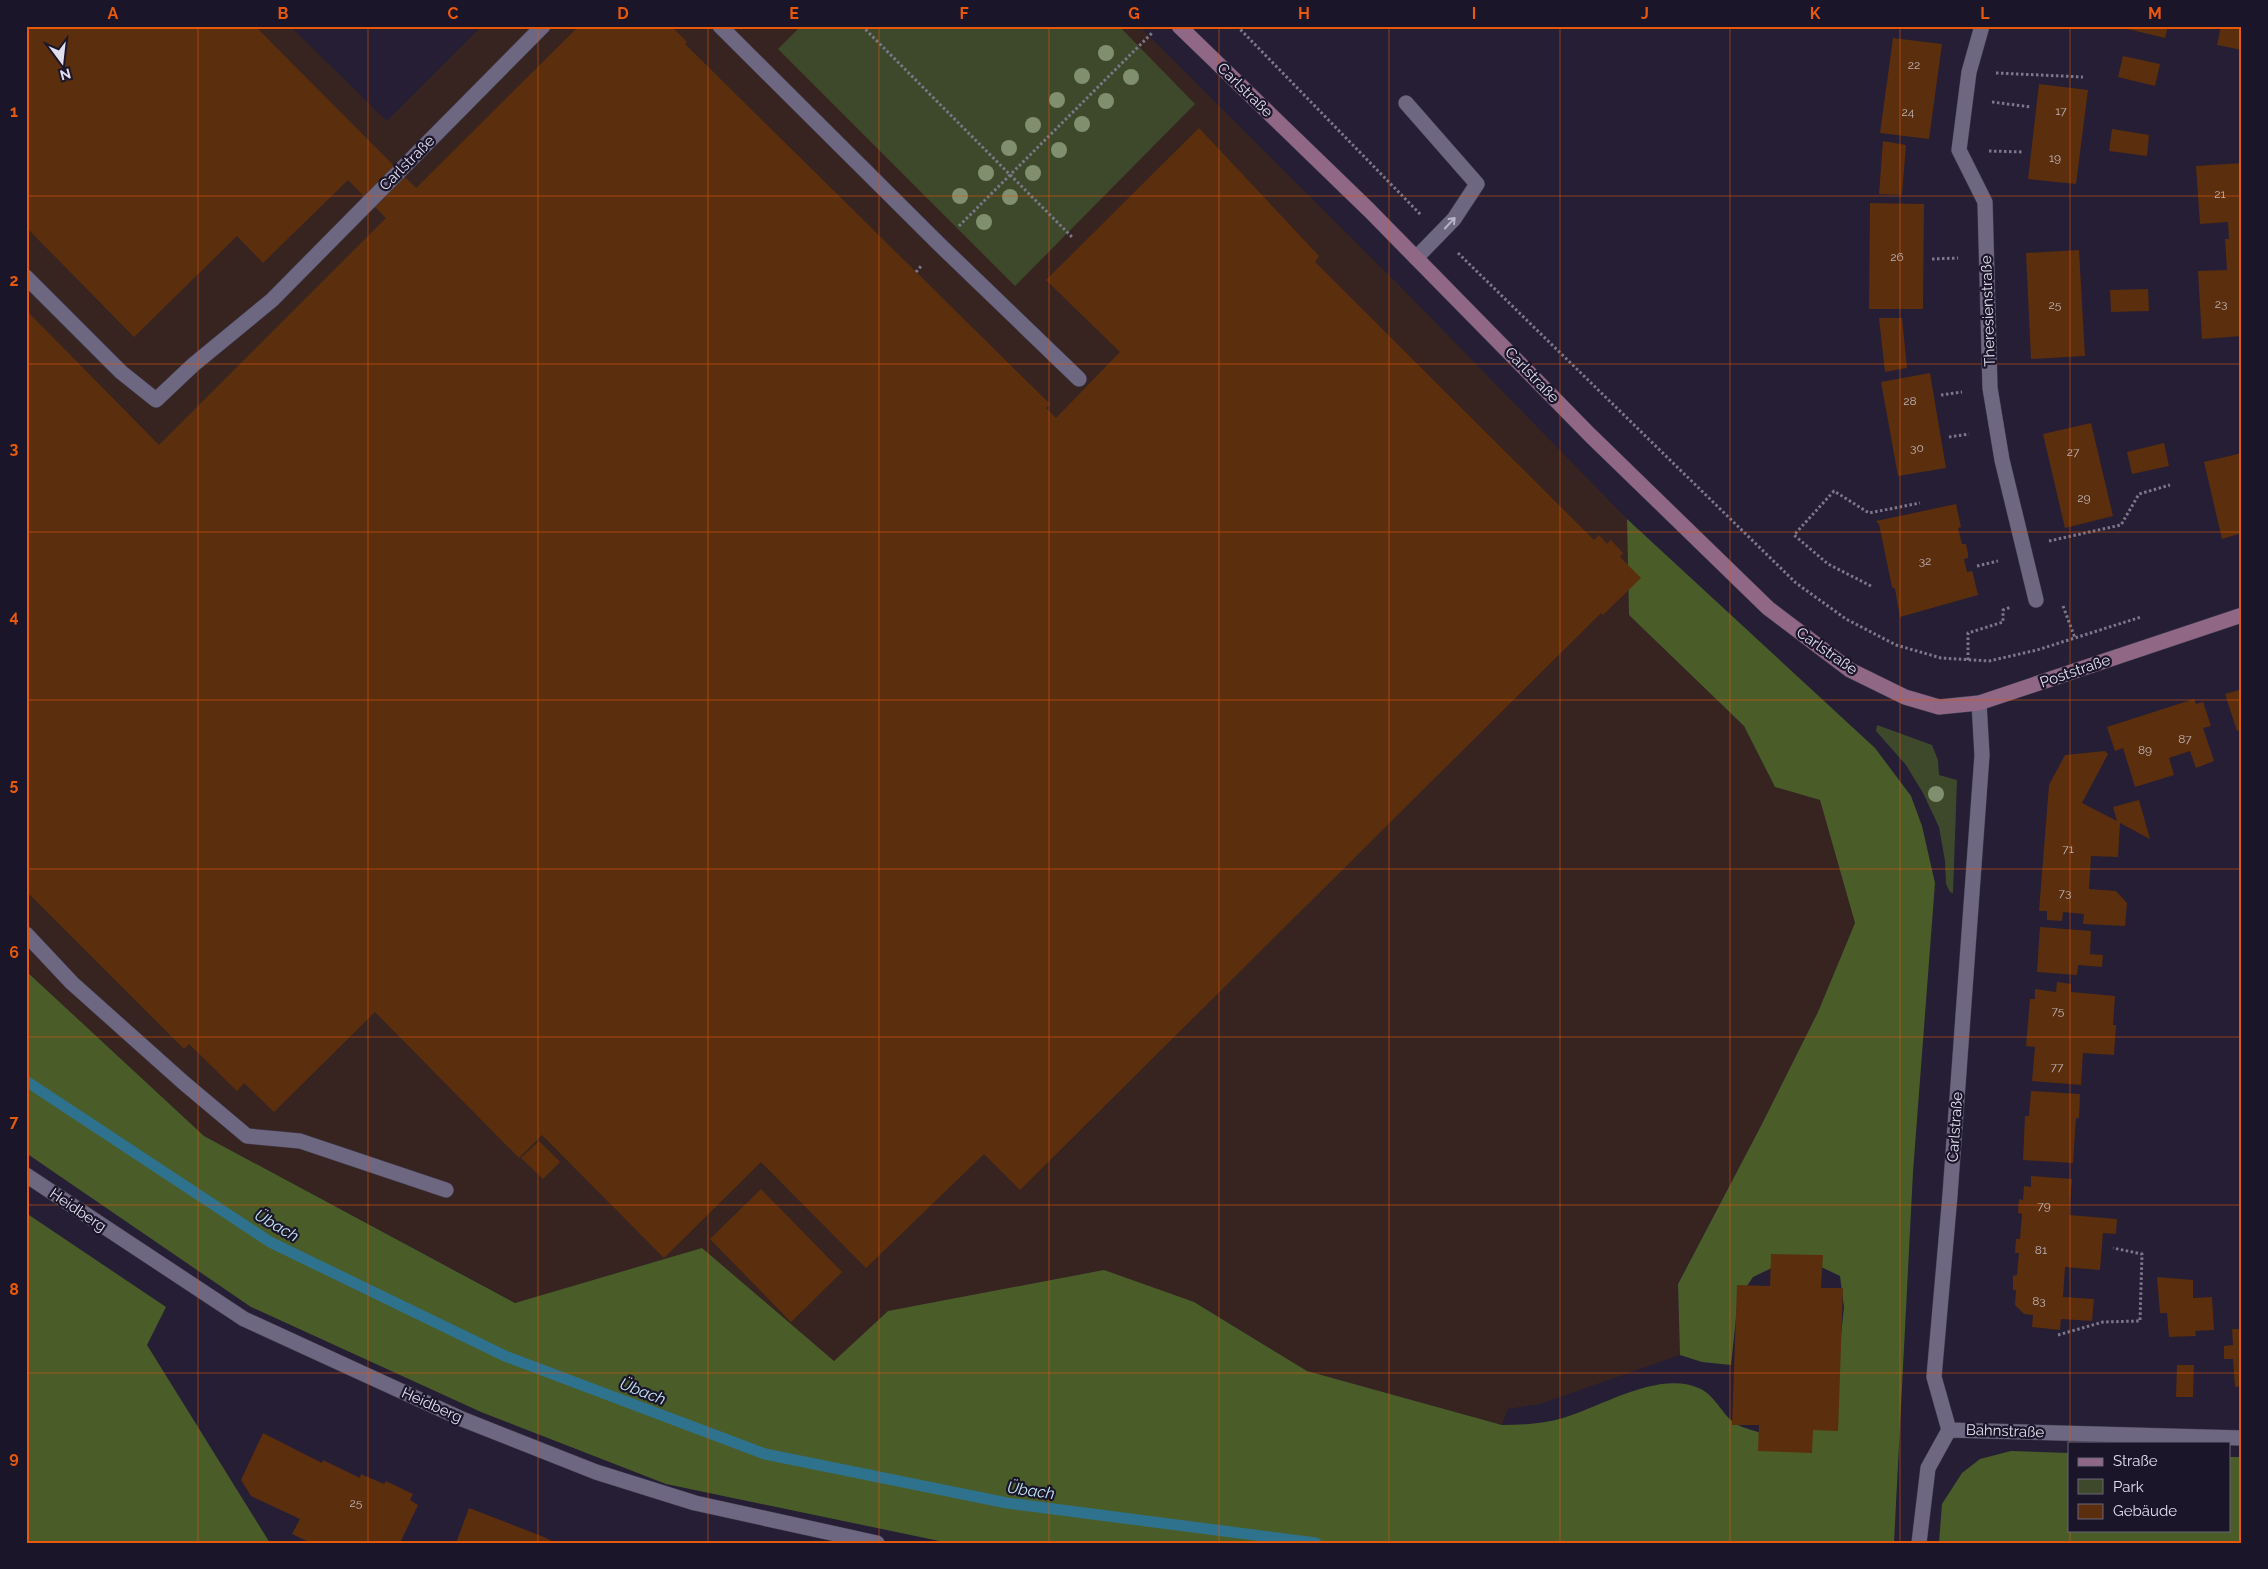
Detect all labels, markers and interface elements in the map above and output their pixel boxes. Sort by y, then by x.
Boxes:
text: A [108,4,119,23]
text: B [278,4,289,23]
text: C [448,4,459,23]
text: D [617,4,629,23]
text: E [789,4,799,23]
text: F [959,4,969,23]
text: G [1128,4,1140,23]
text: H [1298,4,1310,23]
text: I [1472,4,1476,23]
text: J [1641,4,1649,23]
text: K [1810,4,1821,23]
text: L [1980,4,1990,23]
text: M [2148,4,2162,23]
north arrow [38,38,88,88]
house number: 22 [1908,58,1920,72]
street label: Carlstraße [1213,59,1277,121]
text: N [58,65,73,84]
text: 1 [10,102,18,121]
house number: 17 [2055,104,2067,118]
house number: 24 [1902,105,1915,119]
street label: Carlstraße [376,132,438,194]
house number: 19 [2049,151,2061,165]
house number: 21 [2214,187,2226,201]
one-way arrow [1444,216,1456,229]
house number: 26 [1890,250,1904,264]
street label: Theresienstraße [1977,255,1999,367]
text: 2 [9,271,19,290]
house number: 23 [2215,297,2227,311]
house number: 25 [2049,298,2062,312]
street label: Carlstraße [1501,343,1563,407]
house number: 28 [1903,394,1917,408]
text: 3 [10,439,19,458]
house number: 30 [1910,441,1924,455]
house number: 27 [2067,445,2080,459]
house number: 29 [2077,491,2091,505]
house number: 32 [1919,554,1931,568]
text: 4 [9,607,19,626]
street label: Carlstraße [1793,623,1861,679]
street label: Poststraße [2037,651,2113,691]
house number: 87 [2178,732,2192,746]
house number: 89 [2138,743,2152,757]
text: 5 [10,775,19,794]
house number: 71 [2062,842,2074,856]
house number: 73 [2059,886,2071,900]
text: 6 [9,943,19,962]
house number: 75 [2052,1004,2065,1018]
house number: 77 [2051,1060,2064,1074]
street label: Carlstraße [1944,1091,1966,1163]
text: 7 [10,1112,19,1131]
street label: Heidberg [46,1184,110,1236]
house number: 79 [2037,1199,2051,1213]
water label: Übach [251,1204,303,1246]
house number: 81 [2035,1243,2047,1257]
text: 8 [9,1280,19,1299]
house number: 83 [2032,1294,2046,1308]
water label: Übach [617,1373,669,1409]
street label: Heidberg [399,1384,465,1426]
street label: Bahnstraße [1966,1421,2045,1441]
legend [2068,1442,2230,1532]
text: 9 [9,1448,19,1467]
text: Straße [2113,1452,2158,1470]
water label: Übach [1006,1477,1056,1503]
text: Park [2113,1478,2144,1496]
house number: 25 [350,1496,363,1510]
text: Gebäude [2113,1502,2177,1520]

